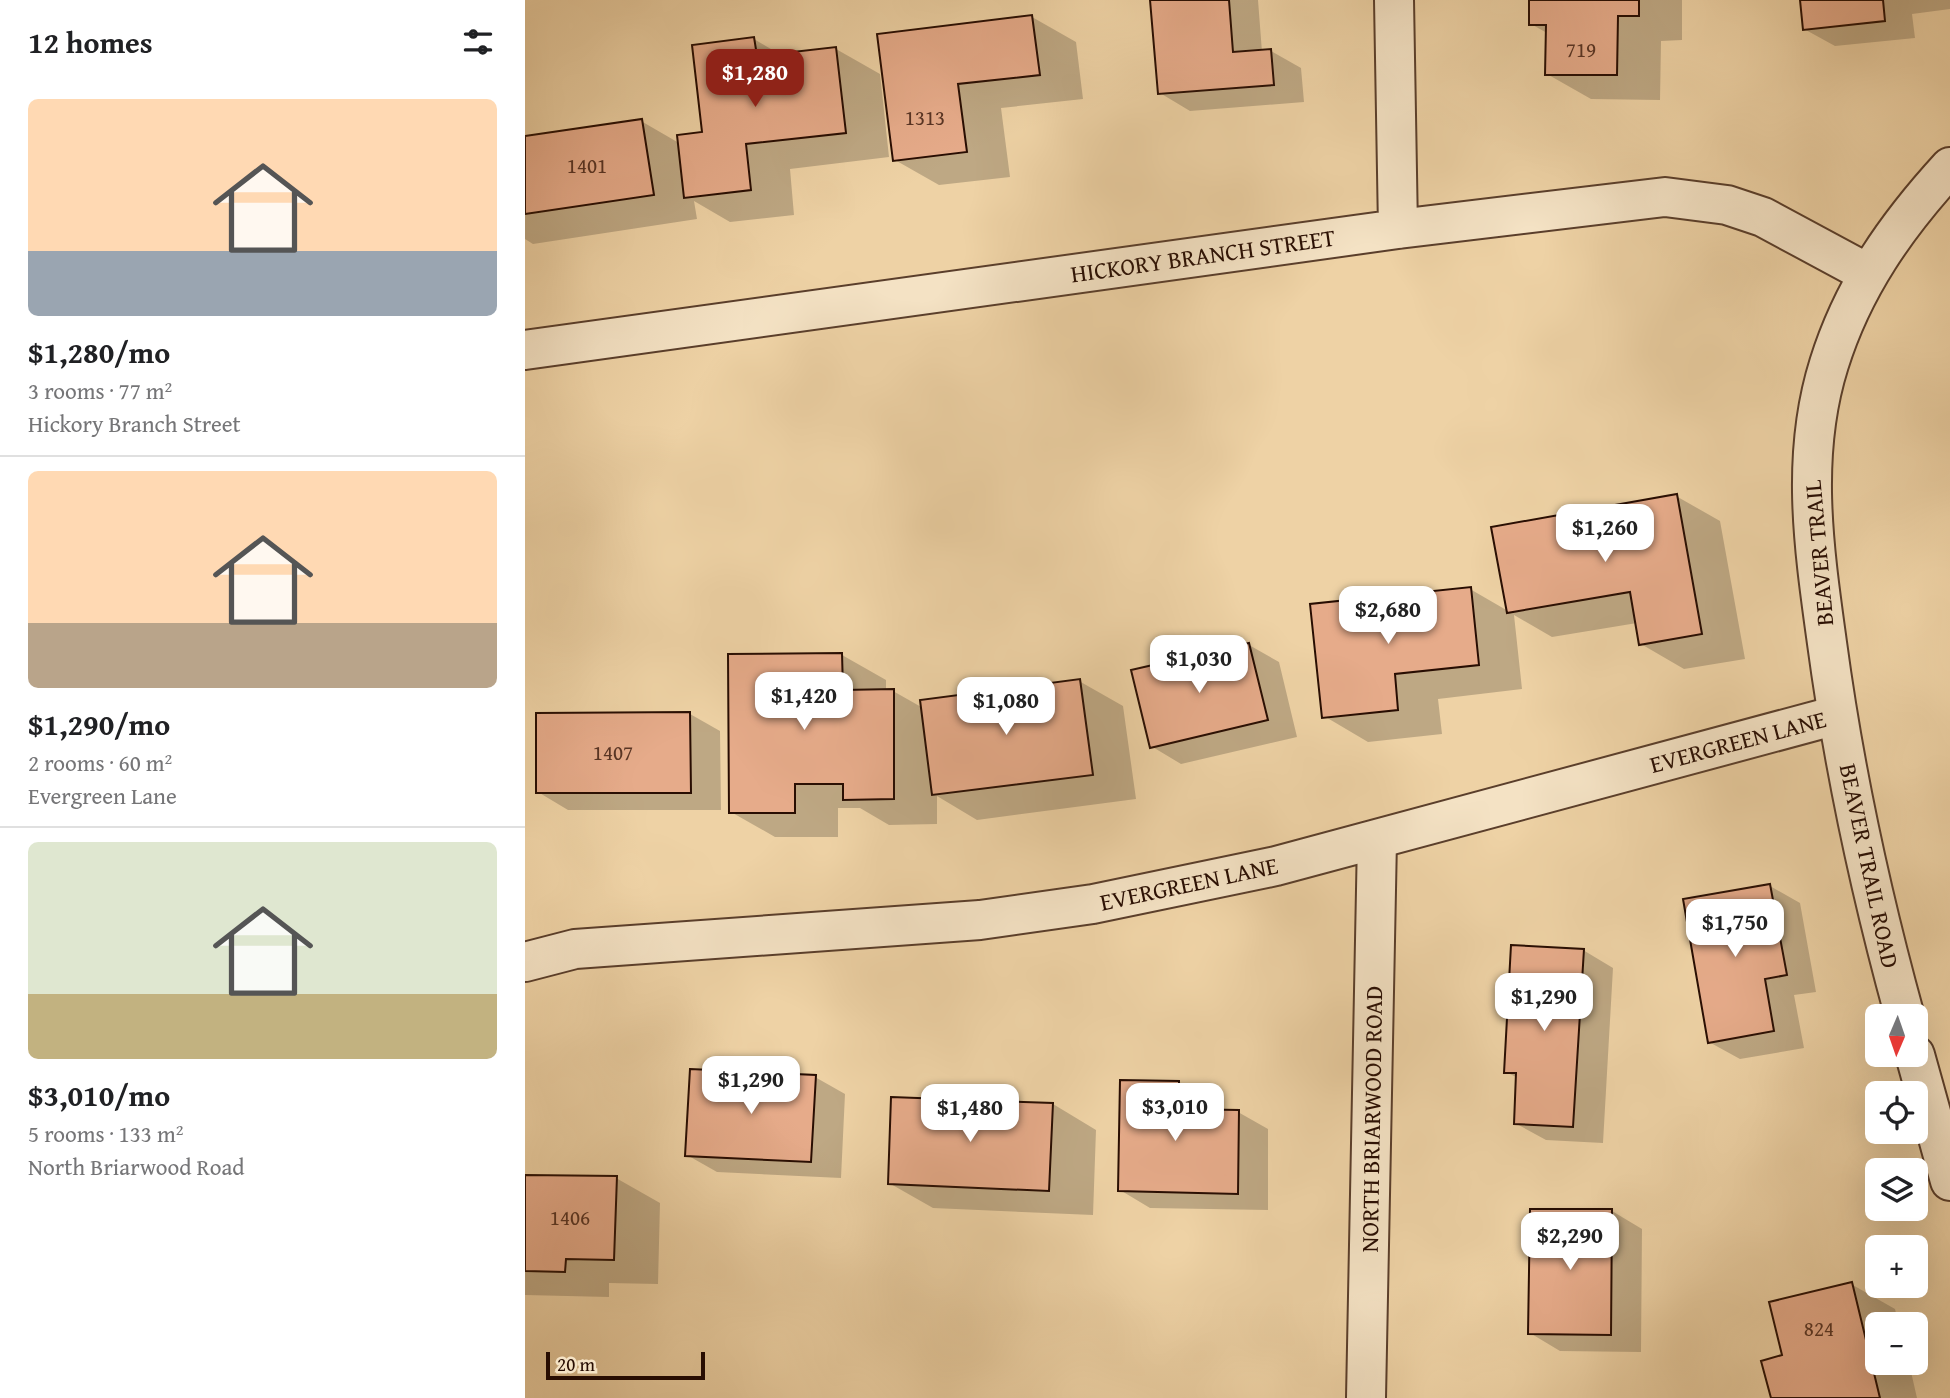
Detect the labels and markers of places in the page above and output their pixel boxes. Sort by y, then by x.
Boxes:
pin: $1,280 [698,50,812,109]
pin: $1,260 [1548,504,1662,564]
pin: $2,680 [1331,586,1445,646]
pin: $1,030 [1142,636,1256,695]
pin: $1,420 [747,672,861,732]
pin: $1,080 [949,678,1063,737]
pin: $1,750 [1678,900,1792,959]
pin: $1,290 [1487,974,1601,1033]
pin: $1,290 [694,1056,808,1116]
pin: $1,480 [913,1084,1027,1144]
pin: $3,010 [1118,1084,1232,1143]
pin: $2,290 [1513,1212,1627,1272]

